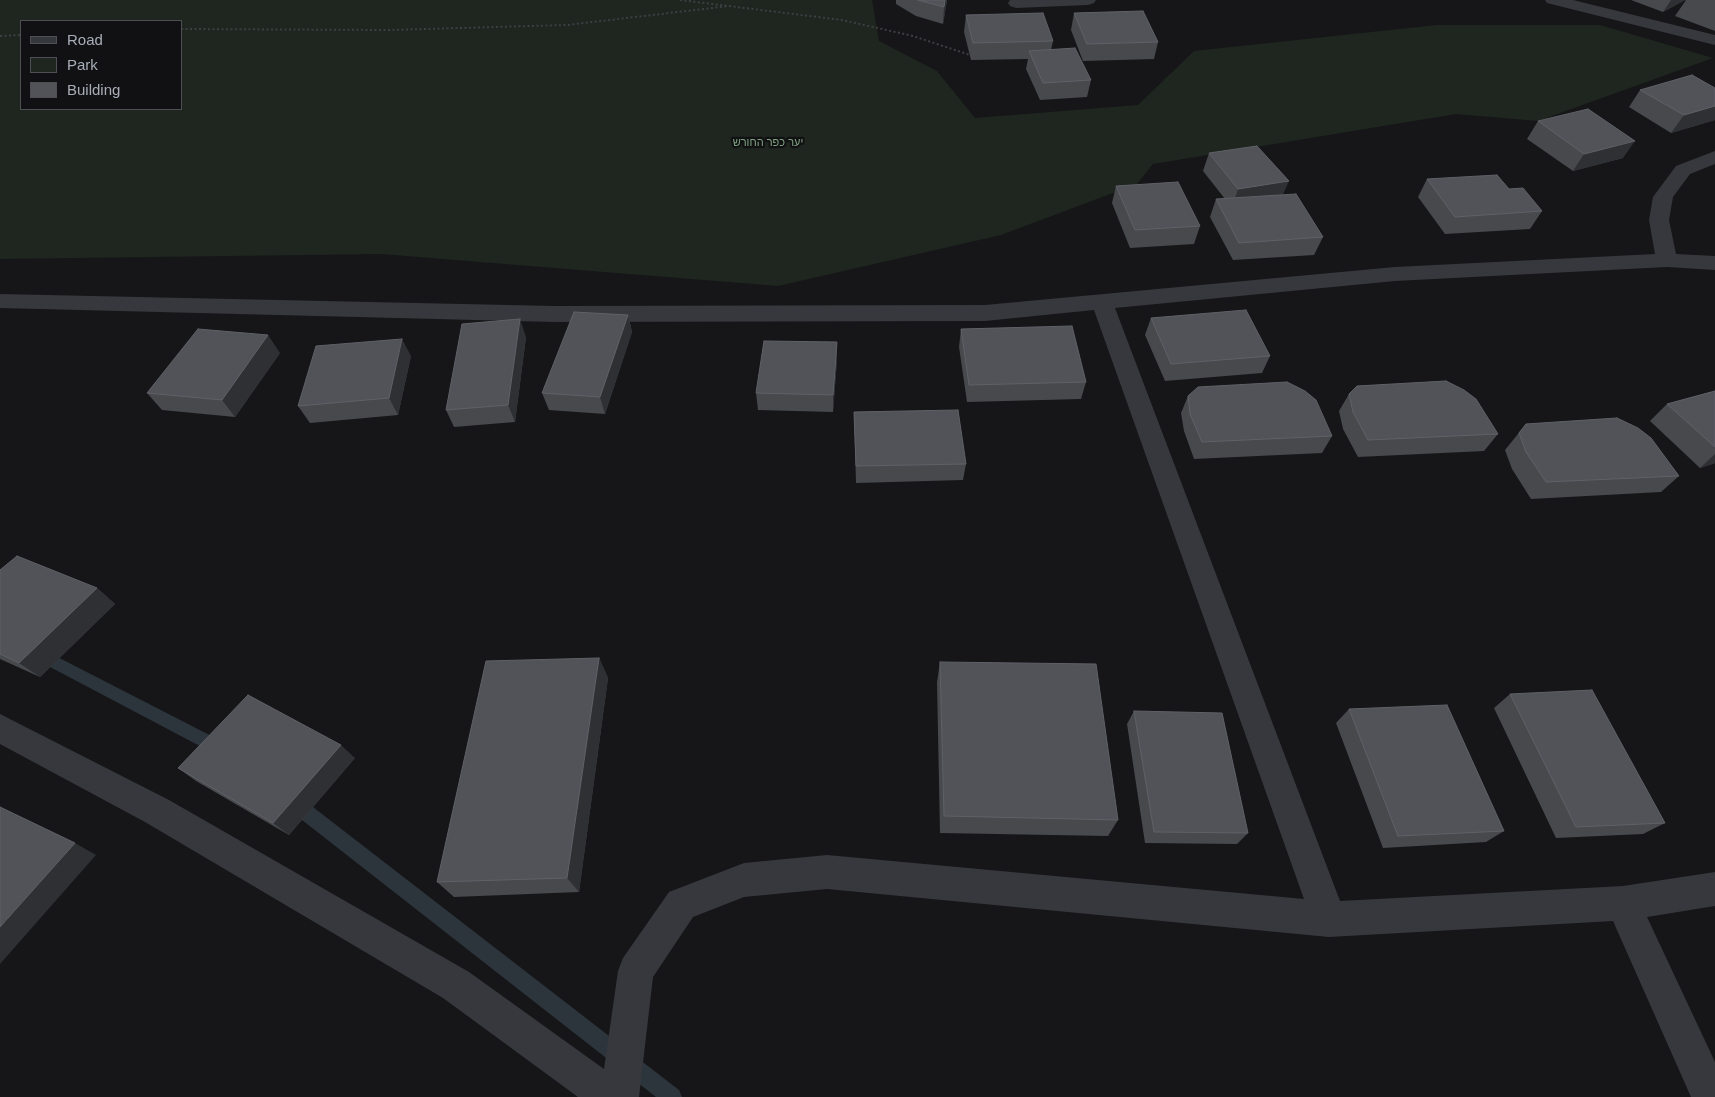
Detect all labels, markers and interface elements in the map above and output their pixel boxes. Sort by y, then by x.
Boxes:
legend [20,20,182,110]
text: Road [67,31,103,48]
text: Park [67,56,98,73]
text: Building [67,81,120,98]
park label: יער כפר החורש [733,136,803,150]

